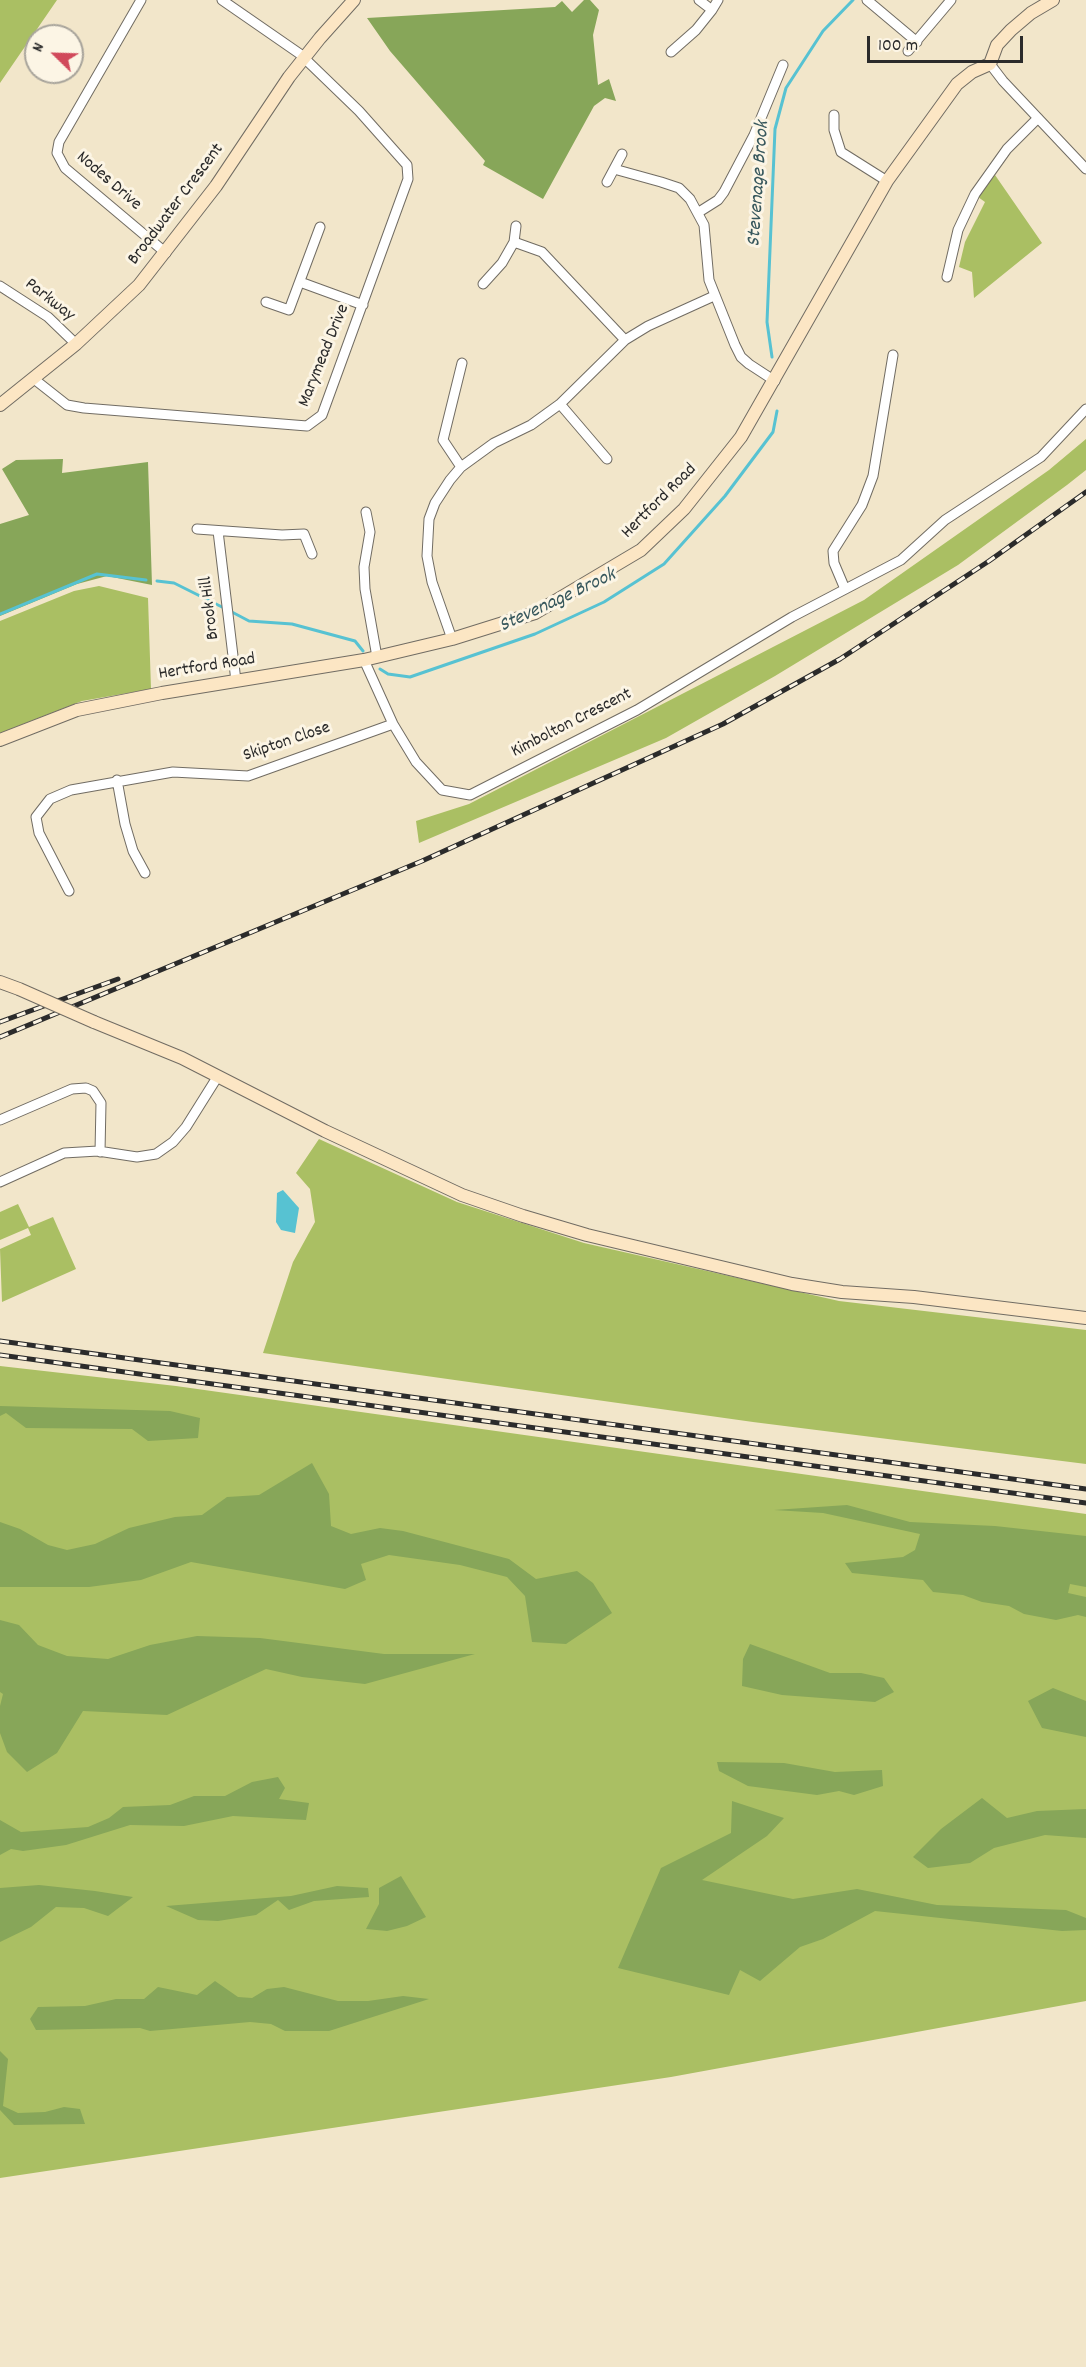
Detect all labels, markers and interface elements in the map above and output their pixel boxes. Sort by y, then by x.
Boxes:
north arrow [24,24,84,84]
scale bar [870,24,1026,62]
text: 100 m [878,34,918,59]
text: N [27,39,51,56]
water label: Stevenage Brook [744,120,776,248]
street label: Broadwater Crescent [124,140,230,270]
street label: Nodes Drive [71,148,145,216]
street label: Parkway [20,275,78,327]
street label: Marymead Drive [295,301,355,411]
street label: Hertford Road [618,460,702,544]
water label: Stevenage Brook [496,565,620,639]
street label: Brook Hill [196,575,226,641]
street label: Hertford Road [157,650,257,686]
street label: Kimbolton Crescent [508,684,636,764]
street label: Skipton Close [241,718,333,768]

